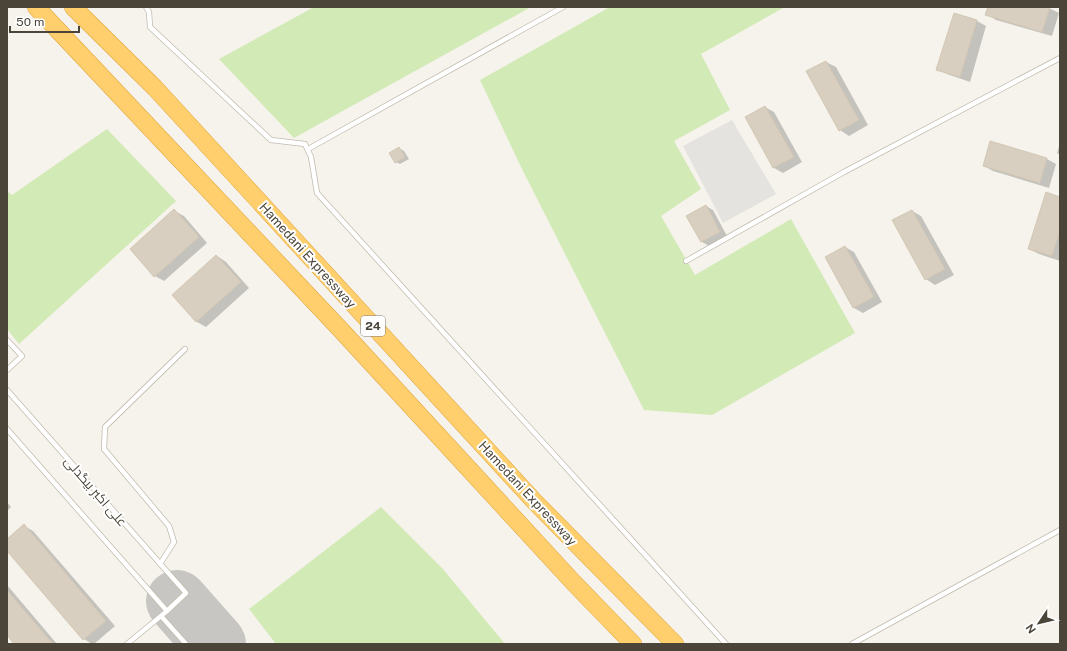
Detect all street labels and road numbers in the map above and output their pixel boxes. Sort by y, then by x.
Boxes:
street label: Hamedani Expressway [256,199,359,311]
road number: 24 [361,316,385,336]
street label: Hamedani Expressway [475,438,580,549]
street label: علی اکبر بیگدلی [61,453,130,529]

